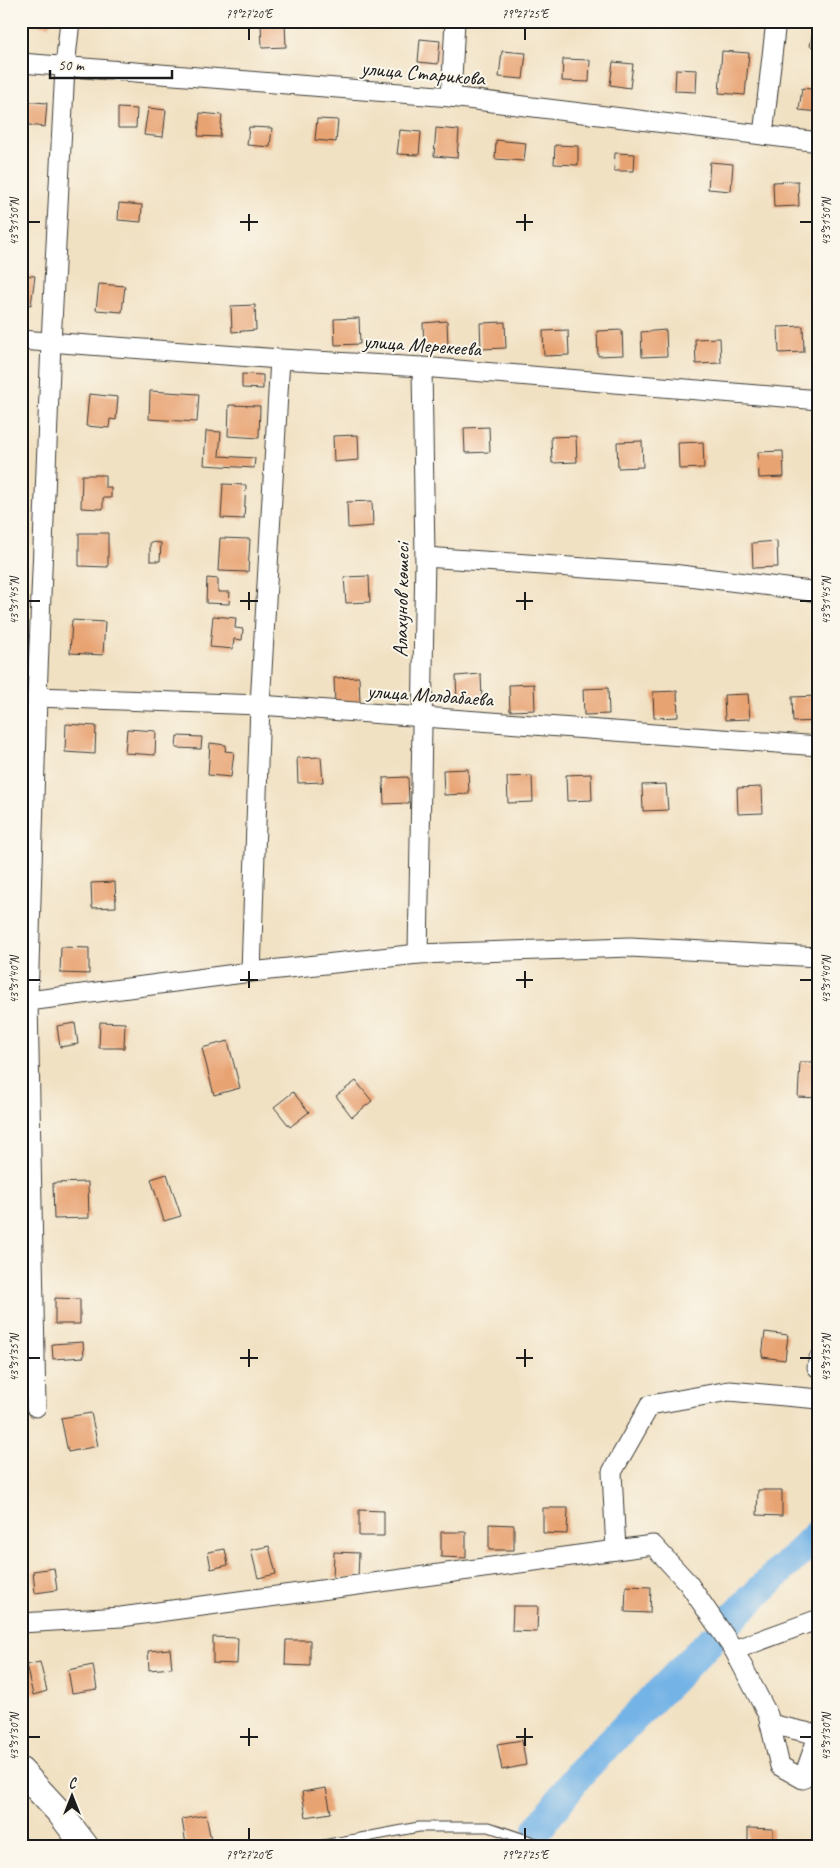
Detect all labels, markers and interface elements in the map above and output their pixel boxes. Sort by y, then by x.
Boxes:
text: 79°27'20"E [226,6,274,22]
text: 79°27'25"E [502,6,550,22]
scale bar [50,48,172,80]
street label: улица Старикова [358,54,488,92]
text: 50 m [58,56,85,75]
text: 43°31'50"N [6,197,22,246]
text: 43°31'50"N [818,197,834,246]
street label: улица Мерекеева [360,328,483,362]
street label: Алахунов көшесі [387,539,415,658]
text: 43°31'45"N [6,576,22,625]
text: 43°31'45"N [818,576,834,625]
street label: улица Молдабаева [364,677,495,712]
text: 43°31'40"N [6,955,22,1004]
text: 43°31'40"N [818,955,834,1004]
text: 43°31'35"N [6,1333,22,1382]
text: 43°31'35"N [818,1333,834,1382]
text: 43°31'30"N [6,1712,22,1761]
text: 43°31'30"N [818,1712,834,1761]
north arrow [48,1770,98,1820]
text: С [69,1775,78,1792]
text: 79°27'20"E [226,1847,274,1863]
text: 79°27'25"E [502,1847,550,1863]

